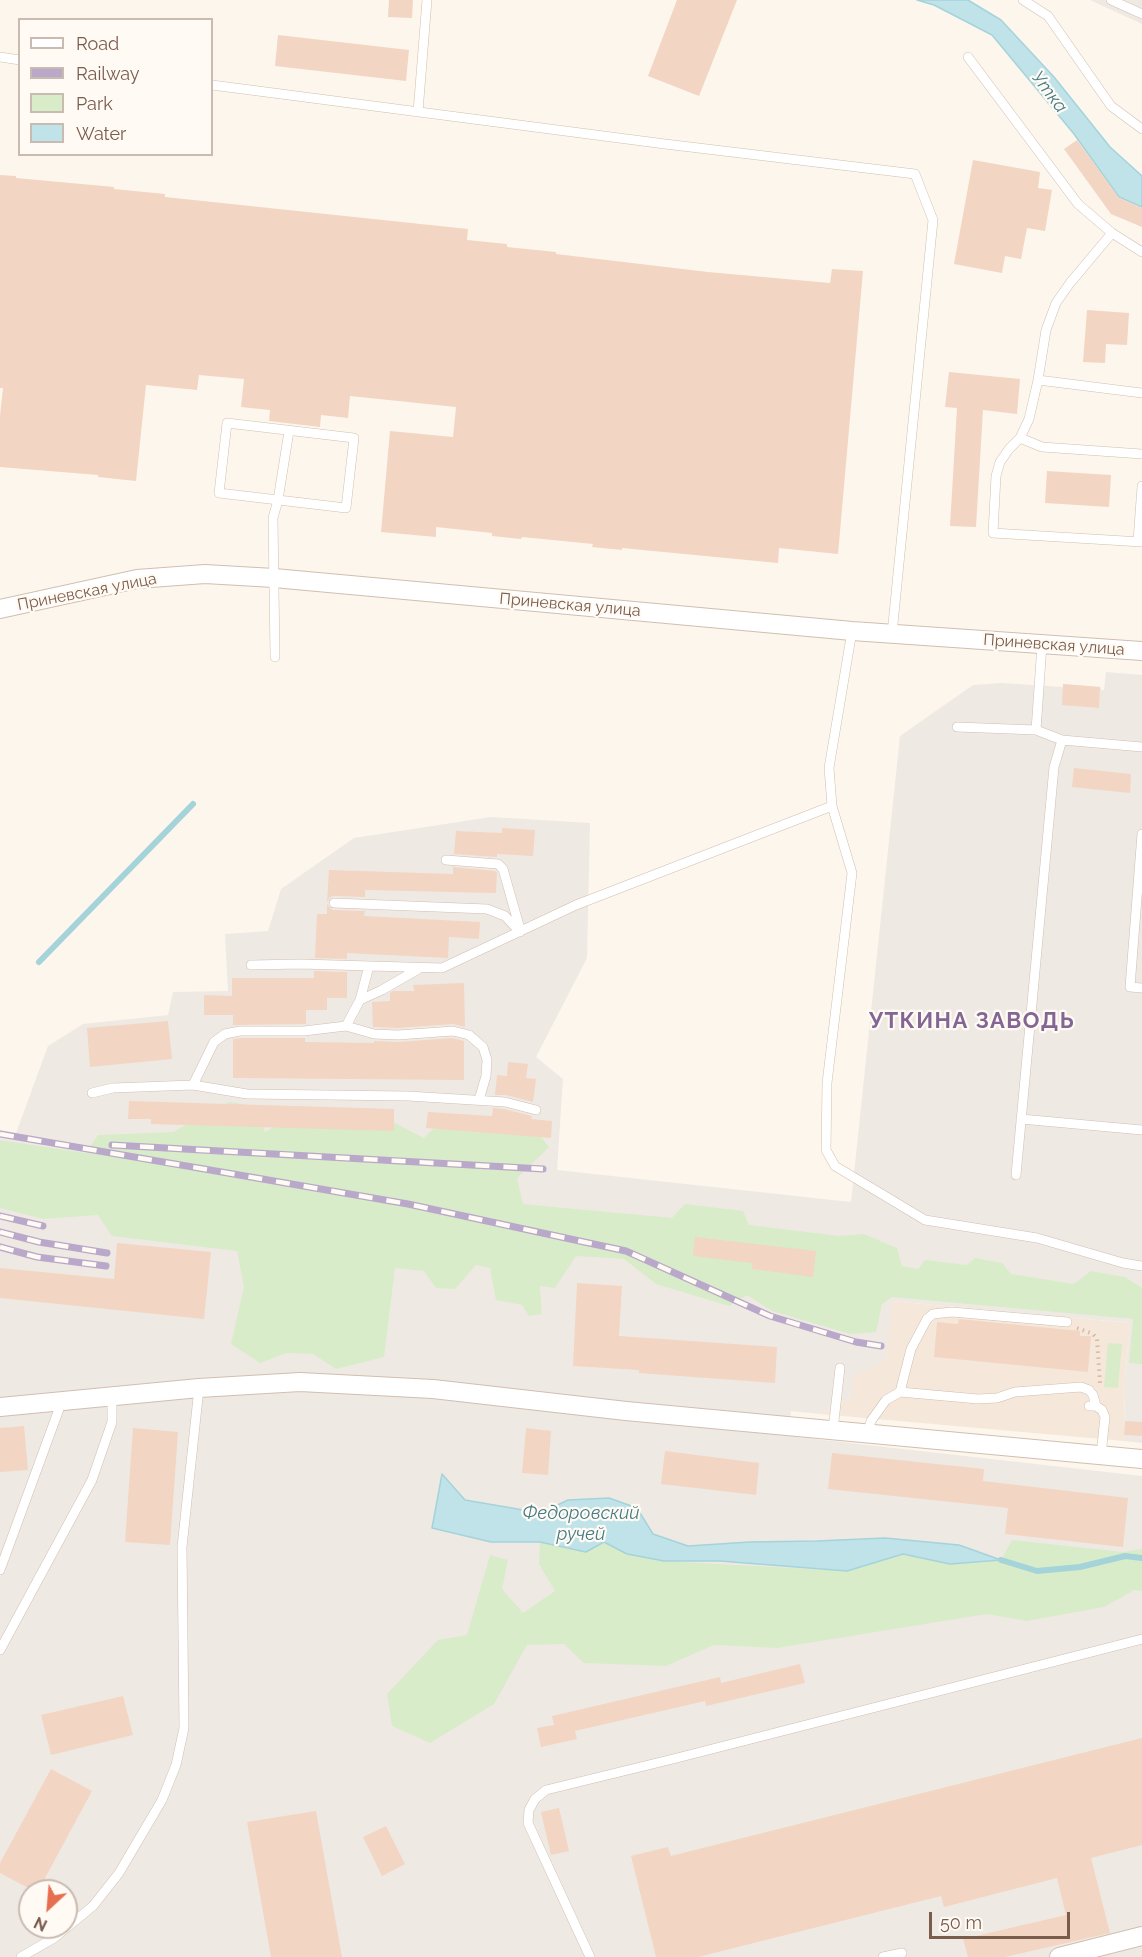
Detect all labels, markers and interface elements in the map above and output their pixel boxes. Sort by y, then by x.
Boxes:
legend [18,18,213,156]
text: Road [76,33,119,54]
text: Railway [76,63,140,84]
water label: Утка [1026,67,1072,117]
text: Park [76,93,113,114]
text: Water [76,123,126,144]
street label: Приневская улица [16,569,158,615]
street label: Приневская улица [499,589,641,621]
street label: Приневская улица [983,630,1125,660]
district label: УТКИНА ЗАВОДЬ [869,1008,1075,1034]
water label: Федоровский ручей [523,1503,639,1546]
north arrow [18,1879,78,1939]
scale bar [932,1900,1073,1938]
text: 50 m [940,1912,982,1933]
text: N [31,1913,50,1935]

